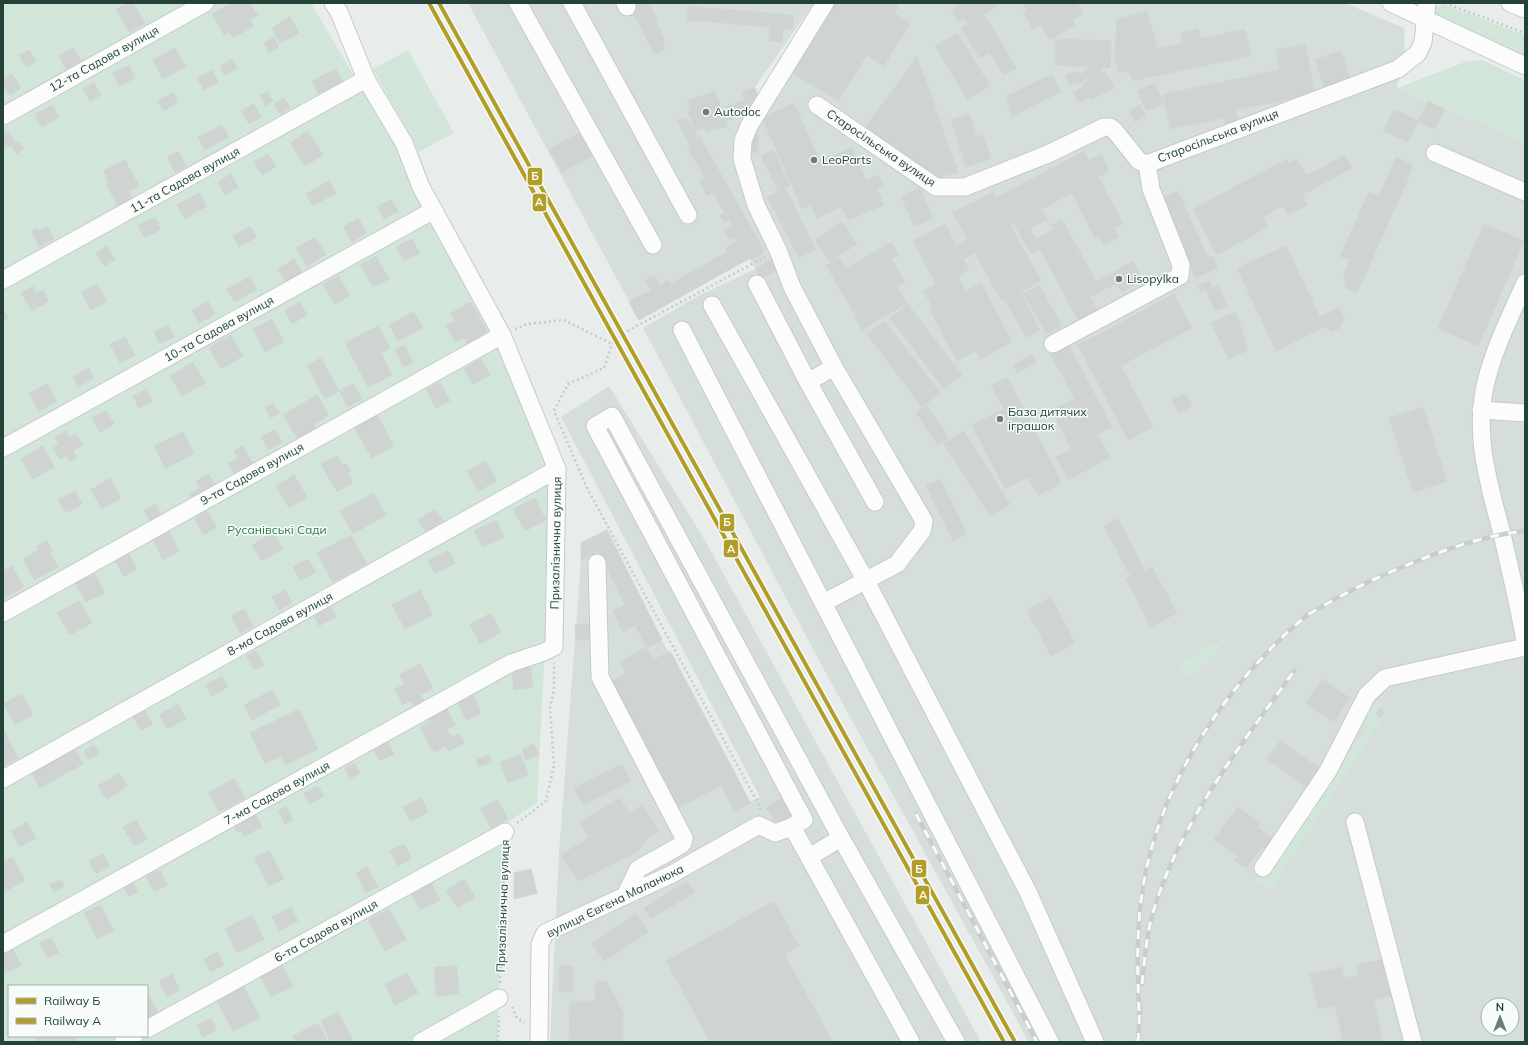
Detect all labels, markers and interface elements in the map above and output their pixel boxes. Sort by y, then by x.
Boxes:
street label: 12-та Садова вулиця [46,22,161,95]
place label: Autodoc [714,104,761,119]
street label: Старосільська вулиця [824,105,939,190]
street label: Старосільська вулиця [1155,106,1280,166]
marker: Autodoc [701,107,711,117]
street label: 11-та Садова вулиця [127,143,242,216]
place label: LeoParts [822,152,871,167]
marker: LeoParts [809,155,819,165]
line badge: Б [527,167,543,186]
text: Б [531,169,539,183]
line badge: A [532,193,547,212]
text: A [535,195,544,209]
place label: Lisopylka [1127,271,1179,286]
marker: Lisopylka [1114,274,1124,284]
street label: 10-та Садова вулиця [161,292,276,365]
place label: База дитячих іграшок [1008,404,1087,433]
marker: База дитячих іграшок [995,414,1005,424]
street label: 9-та Садова вулиця [197,439,306,508]
street label: Призалізнична вулиця [547,476,564,610]
line badge: Б [719,513,735,532]
text: Б [723,515,731,529]
park label: Русанівські Сади [227,522,327,537]
line badge: A [723,539,739,558]
text: A [727,542,736,556]
street label: 8-ма Садова вулиця [224,588,335,659]
street label: 7-ма Садова вулиця [221,757,332,828]
street label: Призалізнична вулиця [493,839,512,973]
line badge: Б [911,859,927,878]
street label: вулиця Євгена Маланюка [544,861,686,940]
text: Б [915,862,923,876]
line badge: A [915,885,930,905]
text: A [919,888,928,902]
street label: 6-та Садова вулиця [271,896,380,965]
legend [8,985,148,1037]
text: Railway Б [44,993,100,1008]
north arrow [1480,997,1520,1037]
text: N [1496,1000,1504,1014]
text: Railway A [44,1013,101,1028]

